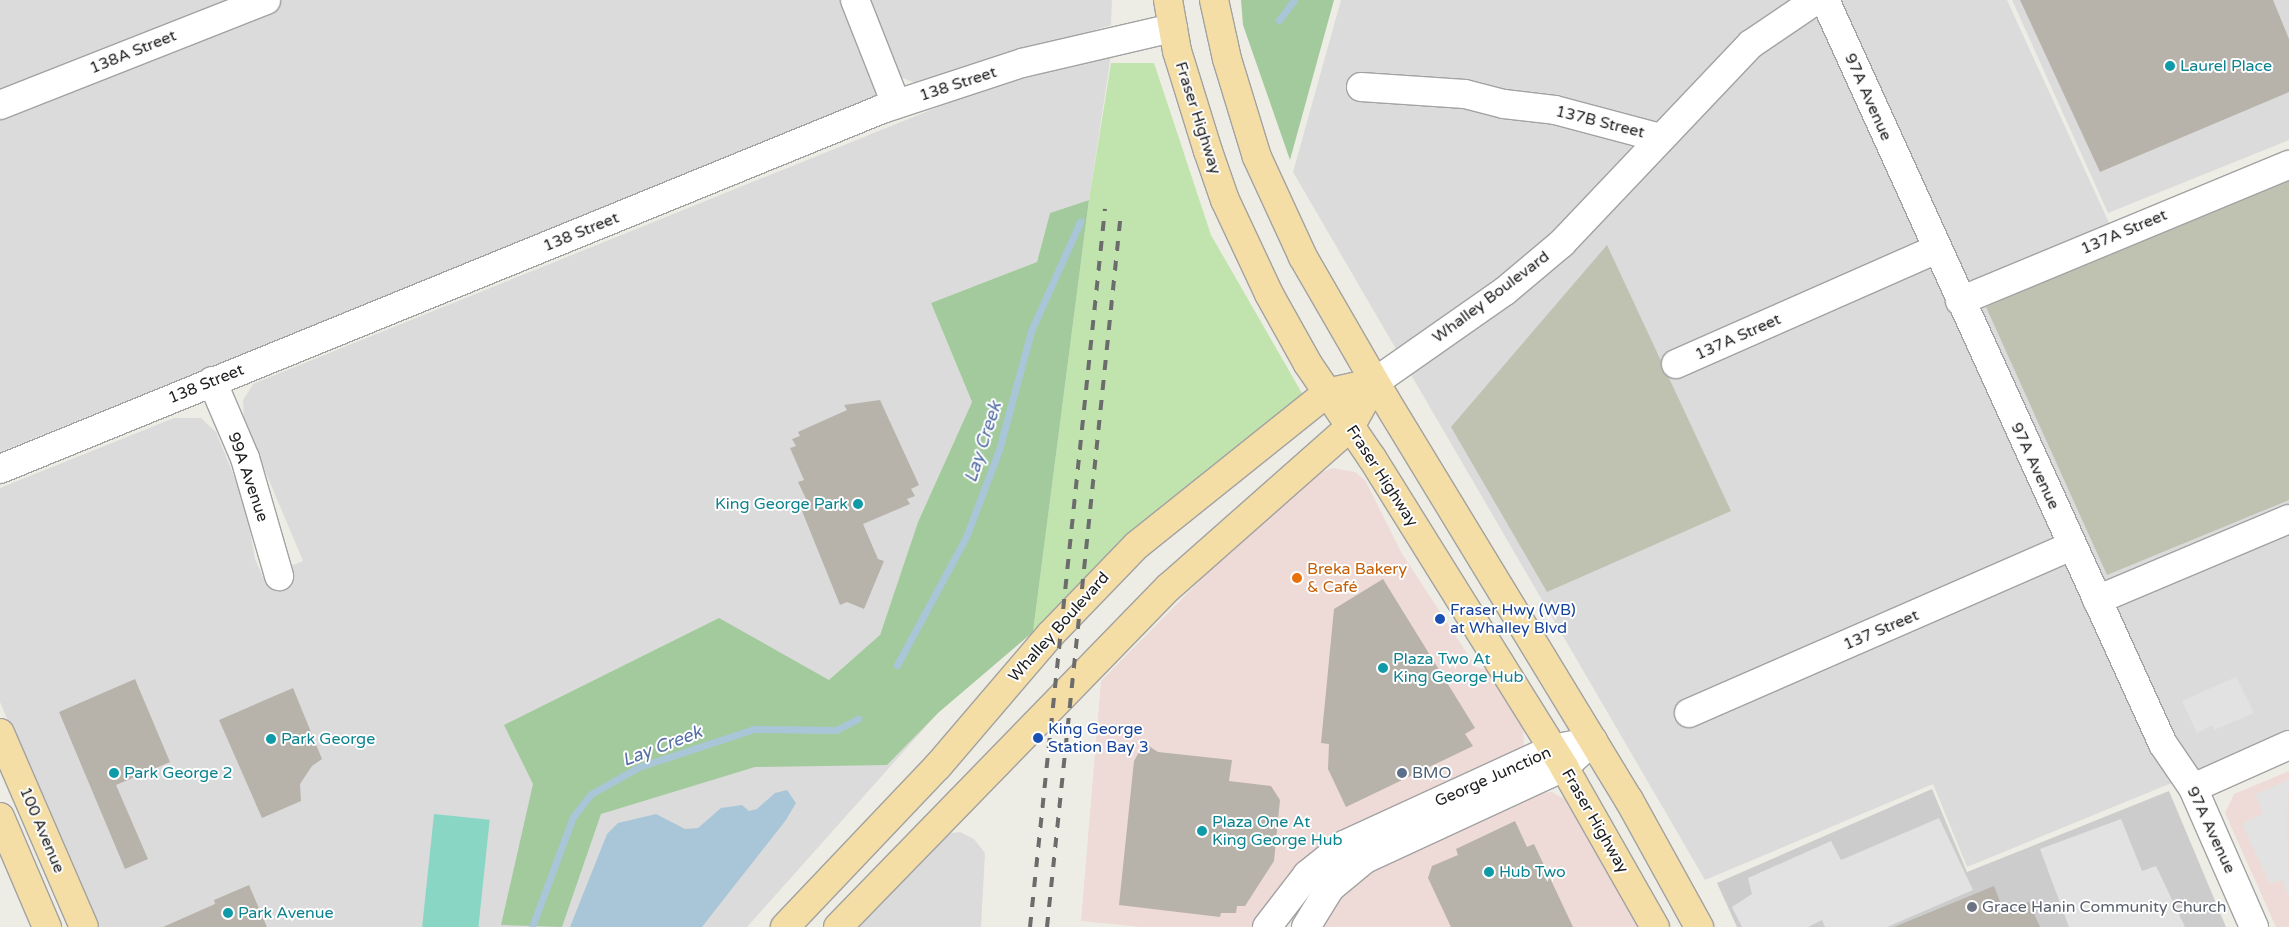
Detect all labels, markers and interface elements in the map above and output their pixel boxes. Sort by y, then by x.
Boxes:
street label: 138A Street [87,26,179,78]
street label: 97A Avenue [1840,50,1896,144]
place label: Laurel Place [2180,56,2272,76]
street label: Fraser Highway [1171,59,1225,177]
marker: Laurel Place [2164,60,2176,72]
street label: 138 Street [917,63,999,105]
street label: 137B Street [1553,102,1647,142]
street label: 137A Street [2078,205,2170,259]
street label: 138 Street [540,208,622,256]
street label: Whalley Boulevard [1429,247,1553,347]
street label: 137A Street [1692,310,1784,364]
street label: 138 Street [165,360,247,408]
water label: Lay Creek [960,399,1006,485]
street label: 97A Avenue [2007,420,2063,512]
street label: Fraser Highway [1342,422,1422,530]
street label: 99A Avenue [224,430,272,524]
place label: King George Park [715,494,848,514]
marker: King George Park [852,498,864,510]
place label: Breka Bakery & Café [1307,559,1407,597]
street label: Whalley Boulevard [1005,568,1113,686]
marker: Breka Bakery & Café [1291,572,1303,584]
place label: Fraser Hwy (WB) at Whalley Blvd [1450,600,1576,638]
street label: 137 Street [1840,606,1922,654]
marker: Fraser Hwy (WB) at Whalley Blvd [1434,613,1446,625]
place label: Plaza Two At King George Hub [1393,649,1524,687]
marker: Plaza Two At King George Hub [1377,662,1389,674]
place label: King George Station Bay 3 [1048,719,1149,757]
water label: Lay Creek [619,721,705,771]
place label: Park George [281,729,375,749]
marker: King George Station Bay 3 [1032,732,1044,744]
marker: Park George [265,733,277,745]
street label: George Junction [1432,743,1554,811]
place label: Park George 2 [124,763,232,783]
place label: BMO [1412,763,1452,783]
street label: Fraser Highway [1557,766,1633,876]
marker: Park George 2 [108,767,120,779]
marker: BMO [1396,767,1408,779]
street label: 100 Avenue [15,784,69,876]
street label: 97A Avenue [2183,784,2239,876]
place label: Plaza One At King George Hub [1212,812,1343,850]
marker: Plaza One At King George Hub [1196,825,1208,837]
place label: Hub Two [1499,862,1566,882]
marker: Hub Two [1483,866,1495,878]
place label: Grace Hanin Community Church [1982,897,2226,917]
marker: Grace Hanin Community Church [1966,901,1978,913]
place label: Park Avenue [238,903,334,923]
marker: Park Avenue [222,907,234,919]

